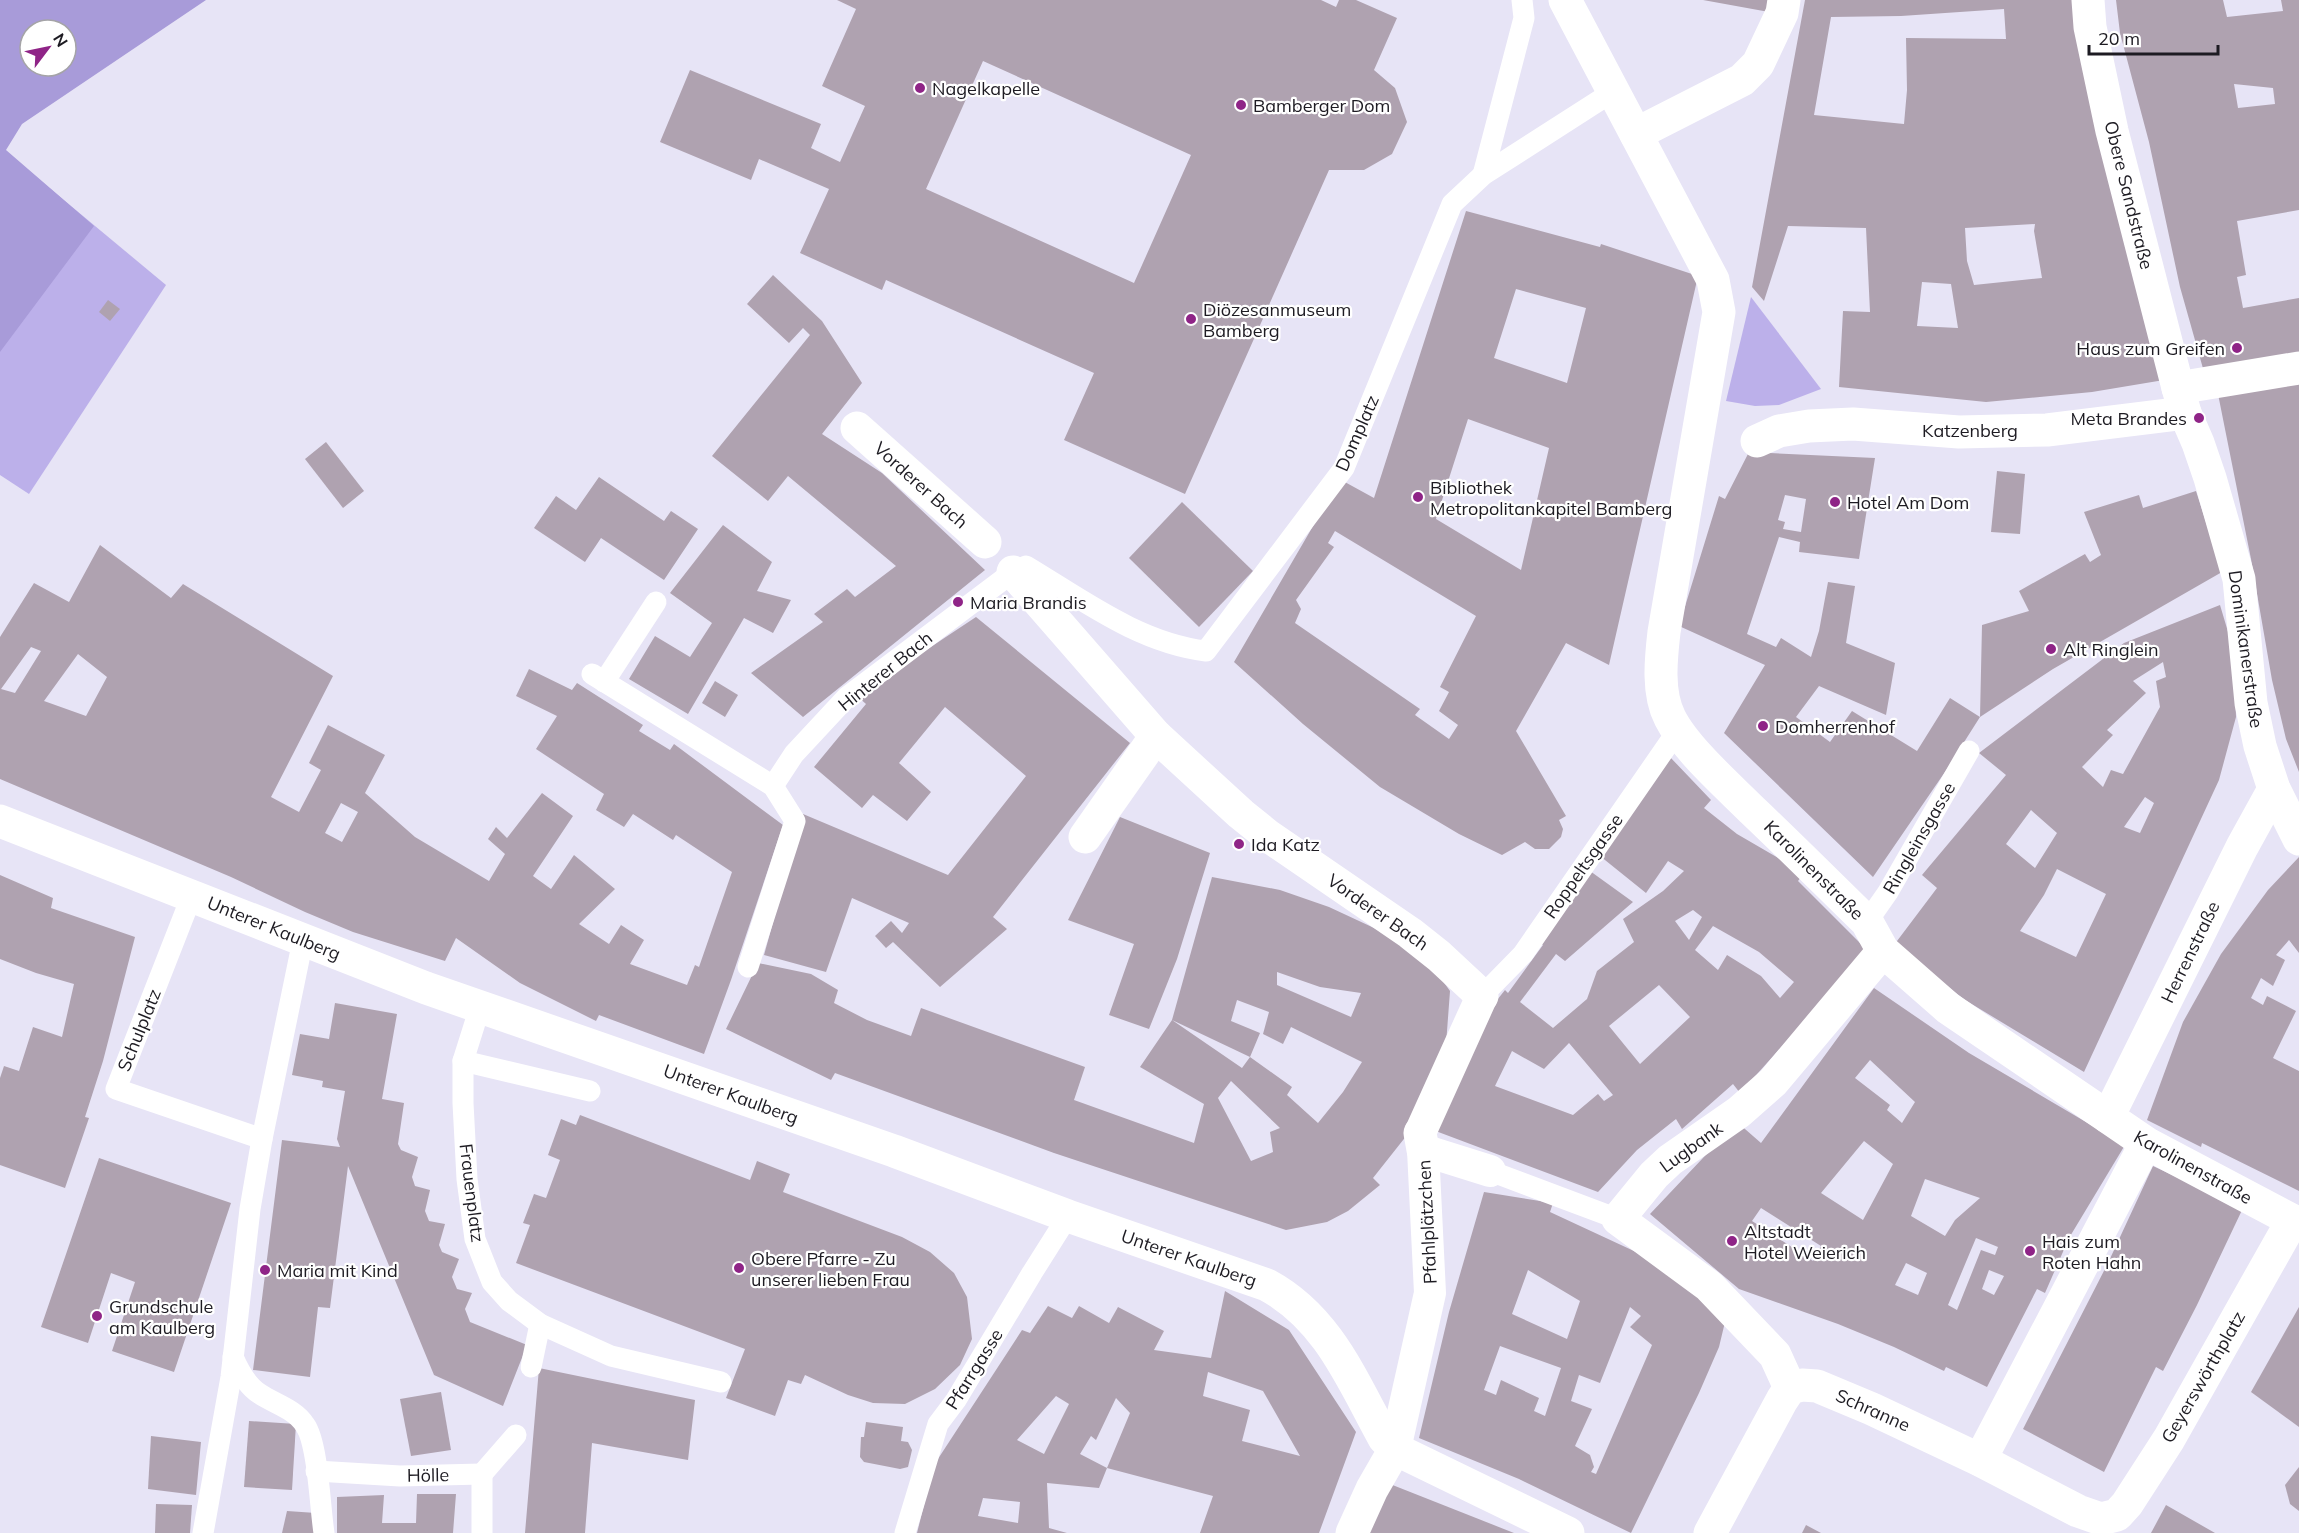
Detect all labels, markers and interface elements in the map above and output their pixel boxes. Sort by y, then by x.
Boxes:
north arrow [18,18,78,78]
scale bar [2089,18,2218,56]
text: 20 m [2098,27,2140,50]
text: N [49,30,72,50]
place label: Nagelkapelle [932,77,1040,100]
marker: Nagelkapelle [913,81,927,95]
place label: Bamberger Dom [1253,94,1390,117]
marker: Bamberger Dom [1234,98,1248,112]
street label: Obere Sandstraße [2099,118,2159,272]
place label: Diözesanmuseum Bamberg [1203,298,1351,342]
marker: Diözesanmuseum Bamberg [1184,312,1198,326]
place label: Haus zum Greifen [2076,337,2225,360]
marker: Haus zum Greifen [2230,341,2244,355]
street label: Domplatz [1330,391,1384,475]
place label: Meta Brandes [2070,407,2187,430]
marker: Meta Brandes [2192,411,2206,425]
street label: Katzenberg [1922,419,2018,442]
street label: Vorderer Bach [869,437,973,533]
place label: Bibliothek Metropolitankapitel Bamberg [1430,476,1672,520]
marker: Bibliothek Metropolitankapitel Bamberg [1411,490,1425,504]
place label: Hotel Am Dom [1847,491,1969,514]
marker: Hotel Am Dom [1828,495,1842,509]
street label: Dominikanerstraße [2224,569,2268,729]
place label: Maria Brandis [970,591,1087,614]
marker: Maria Brandis [951,595,965,609]
street label: Hinterer Bach [833,626,937,716]
place label: Alt Ringlein [2063,638,2159,661]
marker: Alt Ringlein [2044,642,2058,656]
place label: Domherrenhof [1775,715,1896,738]
marker: Domherrenhof [1756,719,1770,733]
street label: Ringleinsgasse [1878,778,1960,898]
street label: Roppeltsgasse [1538,809,1628,923]
street label: Karolinenstraße [1759,815,1869,925]
place label: Ida Katz [1251,833,1320,856]
marker: Ida Katz [1232,837,1246,851]
street label: Vorderer Bach [1323,869,1433,955]
street label: Unterer Kaulberg [204,891,344,965]
street label: Herrenstraße [2155,897,2225,1007]
street label: Schulplatz [112,985,166,1075]
street label: Unterer Kaulberg [660,1059,802,1129]
street label: Lugbank [1655,1116,1728,1178]
street label: Karolinenstraße [2130,1125,2256,1209]
street label: Frauenplatz [455,1142,489,1244]
street label: Pfahlplätzchen [1412,1159,1442,1285]
place label: Altstadt Hotel Weierich [1744,1220,1866,1264]
street label: Unterer Kaulberg [1118,1224,1260,1292]
place label: Hais zum Roten Hahn [2042,1230,2141,1274]
marker: Altstadt Hotel Weierich [1725,1234,1739,1248]
marker: Hais zum Roten Hahn [2023,1244,2037,1258]
place label: Obere Pfarre - Zu unserer lieben Frau [751,1247,910,1291]
place label: Maria mit Kind [277,1259,398,1282]
marker: Obere Pfarre - Zu unserer lieben Frau [732,1261,746,1275]
marker: Maria mit Kind [258,1263,272,1277]
place label: Grundschule am Kaulberg [109,1295,215,1339]
street label: Geyerswörthplatz [2156,1307,2250,1447]
marker: Grundschule am Kaulberg [90,1309,104,1323]
street label: Pfarrgasse [940,1324,1008,1414]
street label: Schranne [1832,1383,1914,1437]
street label: Hölle [407,1463,449,1487]

